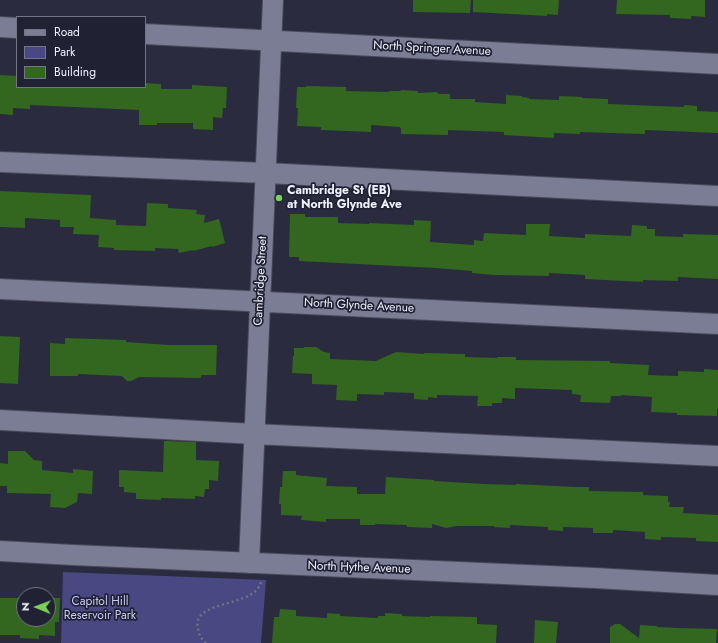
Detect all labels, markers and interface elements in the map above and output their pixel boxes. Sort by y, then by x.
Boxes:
legend [16,16,146,88]
text: Road [54,23,80,41]
street label: North Springer Avenue [373,39,491,59]
text: Park [54,43,75,61]
text: Building [54,63,96,81]
place label: Cambridge St (EB) at North Glynde Ave [287,184,402,212]
marker: Cambridge St (EB) at North Glynde Ave [274,193,284,203]
street label: Cambridge Street [251,236,271,326]
street label: North Glynde Avenue [304,296,414,316]
street label: North Hythe Avenue [307,559,411,577]
north arrow [16,587,56,627]
park label: Capitol Hill Reservoir Park [64,595,136,623]
text: N [17,602,33,611]

